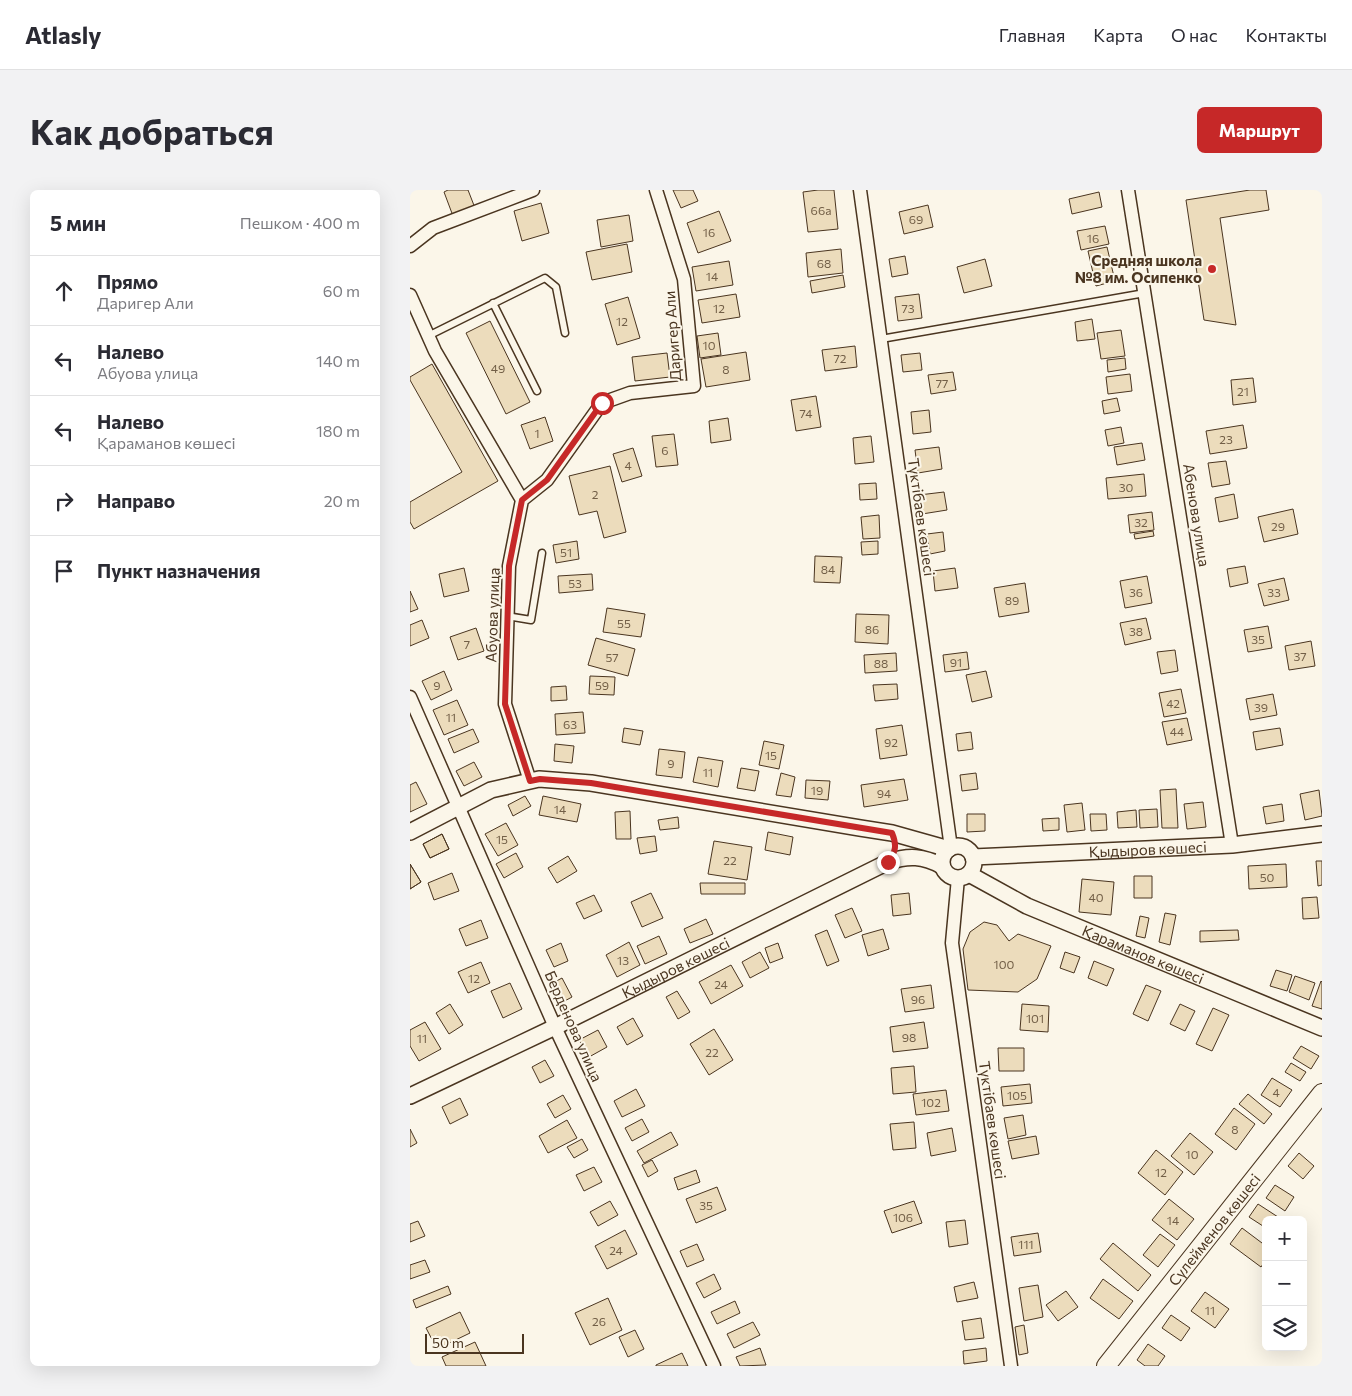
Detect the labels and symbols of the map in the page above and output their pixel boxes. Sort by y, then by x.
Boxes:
house number: 66а [811,203,831,217]
house number: 69 [909,212,923,226]
house number: 16 [703,225,715,239]
house number: 16 [1087,231,1099,245]
place label: Средняя школа №8 им. Осипенко [1075,251,1202,286]
house number: 68 [817,256,831,270]
marker: Средняя школа №8 им. Осипенко [1206,263,1218,275]
house number: 14 [706,269,718,283]
street label: Даригер Али [660,290,684,382]
house number: 12 [713,301,725,315]
house number: 73 [901,301,915,315]
house number: 12 [616,314,628,328]
house number: 10 [703,338,716,352]
house number: 72 [834,351,847,365]
house number: 49 [491,361,505,375]
house number: 8 [722,362,730,376]
house number: 77 [936,376,948,390]
house number: 21 [1237,384,1249,398]
route start [591,392,614,415]
house number: 74 [800,406,812,420]
house number: 1 [534,426,540,440]
house number: 23 [1219,432,1233,446]
house number: 6 [661,443,669,457]
street label: Түктібаев көшесі [905,457,939,577]
house number: 4 [624,458,632,472]
street label: Абенова улица [1180,462,1214,568]
house number: 30 [1119,480,1134,494]
house number: 2 [592,487,599,501]
house number: 32 [1134,515,1148,529]
house number: 29 [1271,519,1285,533]
house number: 51 [560,545,572,559]
house number: 84 [821,562,835,576]
street label: Абуова улица [481,567,503,663]
house number: 53 [568,576,582,590]
house number: 36 [1129,585,1143,599]
house number: 33 [1267,585,1281,599]
house number: 89 [1005,593,1019,607]
house number: 55 [617,616,631,630]
house number: 86 [865,622,879,636]
house number: 38 [1129,624,1143,638]
house number: 35 [1251,632,1265,646]
house number: 7 [464,637,470,651]
house number: 37 [1293,649,1307,663]
house number: 57 [605,650,619,664]
house number: 91 [950,655,962,669]
house number: 88 [874,656,888,670]
house number: 9 [433,678,441,692]
house number: 59 [595,678,609,692]
house number: 42 [1166,696,1180,710]
house number: 39 [1254,700,1268,714]
house number: 11 [446,710,456,724]
house number: 63 [563,717,577,731]
house number: 44 [1170,724,1184,738]
house number: 92 [884,735,898,749]
house number: 15 [765,748,777,762]
house number: 9 [667,756,675,770]
house number: 11 [703,765,713,779]
house number: 19 [811,783,823,797]
house number: 94 [877,786,891,800]
house number: 14 [554,802,566,816]
house number: 15 [496,832,508,846]
street label: Қыдыров көшесі [1088,837,1207,861]
route end [877,851,900,874]
house number: 22 [723,853,737,867]
house number: 50 [1260,870,1275,884]
house number: 40 [1088,890,1104,904]
street label: Қараманов көшесі [1080,921,1207,987]
street label: Қыдыров көшесі [619,933,732,1002]
house number: 13 [617,953,629,967]
house number: 100 [994,957,1015,971]
street label: Берденова улица [541,968,607,1084]
house number: 12 [468,971,480,985]
house number: 24 [714,977,728,991]
house number: 96 [911,992,925,1006]
house number: 101 [1026,1011,1044,1025]
house number: 98 [902,1030,916,1044]
house number: 11 [417,1031,427,1045]
house number: 22 [705,1045,719,1059]
street label: Түктібаев көшесі [976,1060,1010,1180]
house number: 4 [1272,1085,1280,1099]
house number: 105 [1007,1088,1027,1102]
house number: 102 [921,1095,941,1109]
house number: 8 [1231,1122,1239,1136]
house number: 10 [1186,1147,1199,1161]
house number: 12 [1155,1165,1167,1179]
street label: Сүлейменов көшесі [1164,1170,1264,1289]
house number: 35 [699,1198,713,1212]
house number: 106 [893,1210,913,1224]
house number: 14 [1167,1213,1179,1227]
house number: 111 [1018,1237,1034,1251]
house number: 24 [609,1243,623,1257]
house number: 11 [1205,1303,1215,1317]
house number: 26 [592,1314,606,1328]
scale bar [425,1331,524,1354]

